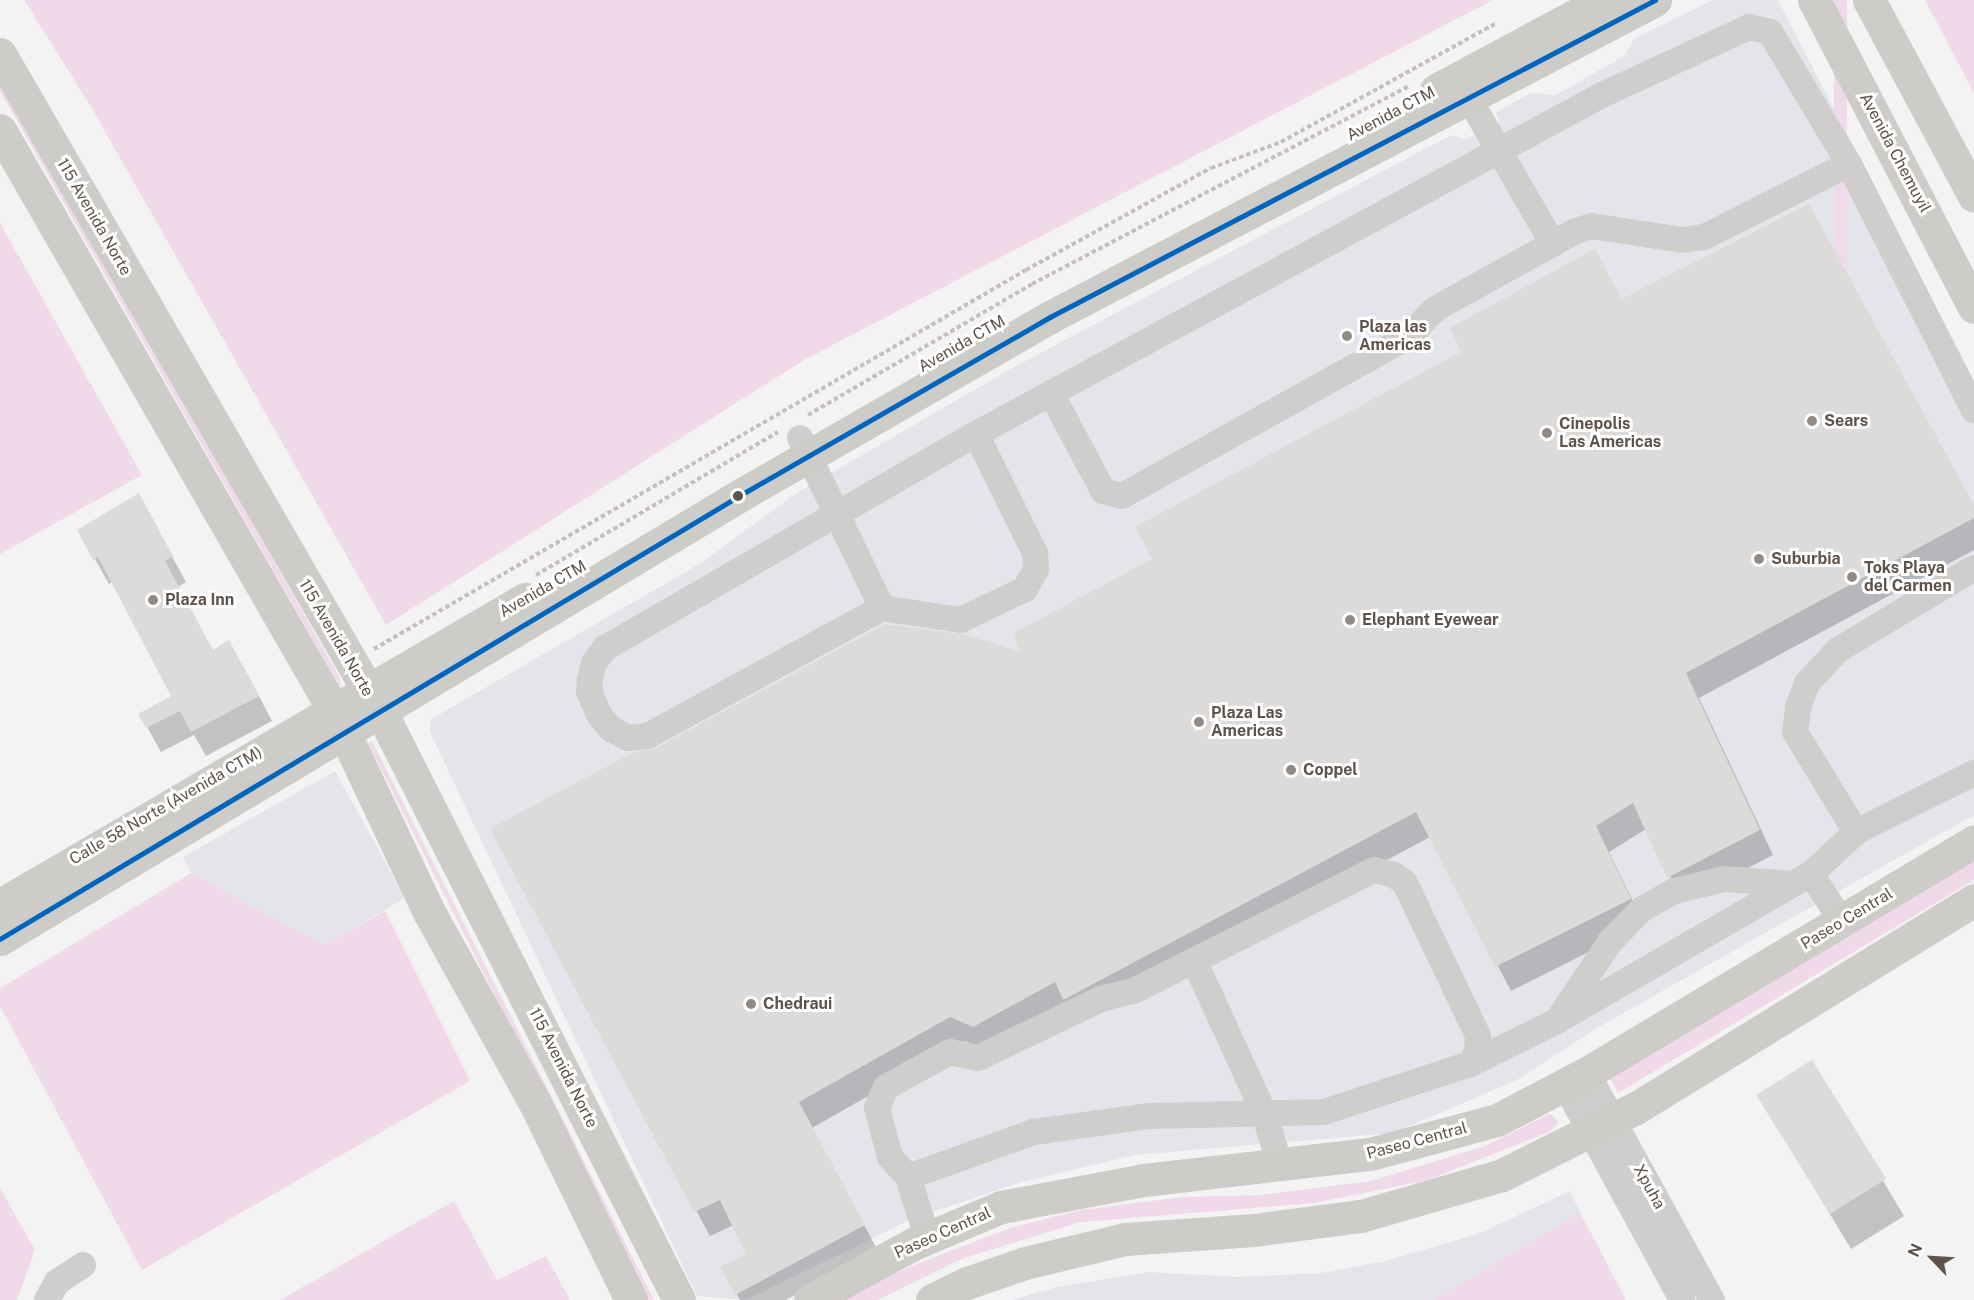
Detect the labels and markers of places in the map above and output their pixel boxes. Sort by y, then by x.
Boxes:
place label: Plaza las Americas [1359,317,1431,355]
marker: Plaza las Americas [1340,329,1354,343]
place label: Sears [1824,411,1868,431]
place label: Cinepolis Las Americas [1559,414,1661,452]
marker: Sears [1805,414,1819,428]
marker: Cinepolis Las Americas [1540,426,1554,440]
unlabelled marker [732,490,744,502]
place label: Suburbia [1771,549,1841,569]
marker: Suburbia [1752,552,1766,566]
place label: Toks Playa del Carmen [1864,558,1952,596]
marker: Toks Playa del Carmen [1845,570,1859,584]
place label: Plaza Inn [165,590,234,610]
marker: Plaza Inn [146,593,160,607]
place label: Elephant Eyewear [1362,610,1499,630]
marker: Elephant Eyewear [1343,613,1357,627]
place label: Plaza Las Americas [1211,703,1283,741]
marker: Plaza Las Americas [1192,715,1206,729]
place label: Coppel [1303,760,1358,780]
marker: Coppel [1284,763,1298,777]
place label: Chedraui [763,994,832,1014]
marker: Chedraui [744,997,758,1011]

